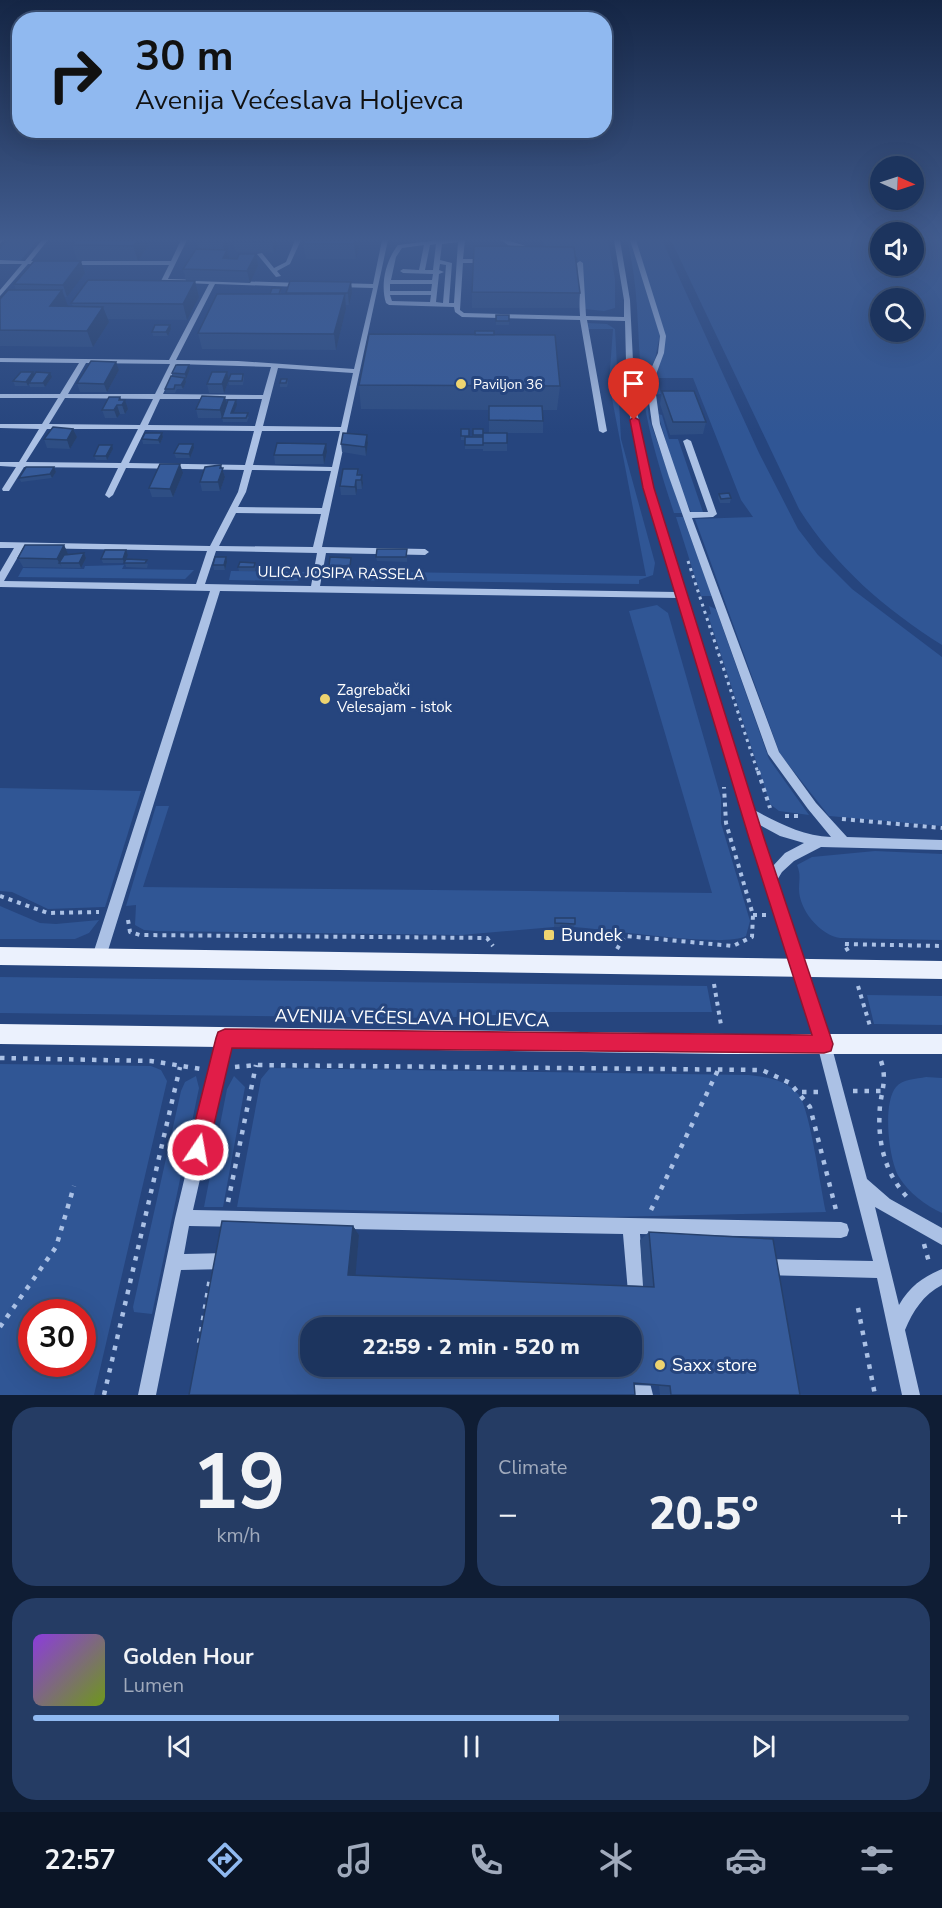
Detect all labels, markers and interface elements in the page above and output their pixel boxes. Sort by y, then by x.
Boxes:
text: 30 m [135,28,234,85]
icon: right [36,36,114,114]
text: Avenija Većeslava Holjevca [135,82,464,119]
north arrow [870,156,924,210]
map controls [870,156,924,342]
button: sound [870,222,924,276]
button: search [870,288,924,342]
pin [608,358,659,420]
icon: arrive [617,367,650,400]
place label: Paviljon 36 [473,375,543,394]
marker: Paviljon 36 [454,377,468,391]
street label: ULICA JOSIPA RASSELA [257,562,425,584]
place label: Zagrebački Velesajam - istok [336,680,452,717]
marker: Zagrebački Velesajam - istok [318,692,332,706]
place label: Bundek [561,923,624,947]
marker: Bundek [542,928,556,942]
street label: AVENIJA VEĆESLAVA HOLJEVCA [274,1004,550,1032]
position arrow [166,1118,230,1182]
speed limit sign: 30 [18,1299,96,1377]
text: 22:59 · 2 min · 520 m [362,1332,580,1362]
place label: Saxx store [672,1353,757,1377]
marker: Saxx store [653,1358,667,1372]
text: 19 [192,1429,285,1536]
text: Climate [498,1454,567,1481]
text: 20.5° [649,1484,758,1545]
text: − [498,1492,518,1537]
text: + [889,1492,909,1537]
text: km/h [216,1522,261,1549]
text: Golden Hour [123,1642,254,1672]
text: Lumen [123,1672,184,1699]
icon: previous [163,1730,196,1763]
icon: pause [455,1730,488,1763]
icon: next [747,1730,780,1763]
icon: directions [204,1839,246,1881]
icon: music [334,1839,376,1881]
icon: phone [465,1839,507,1881]
icon: climate [595,1839,637,1881]
icon: car [725,1839,767,1881]
icon: filters [856,1839,898,1881]
text: 22:57 [44,1842,116,1879]

